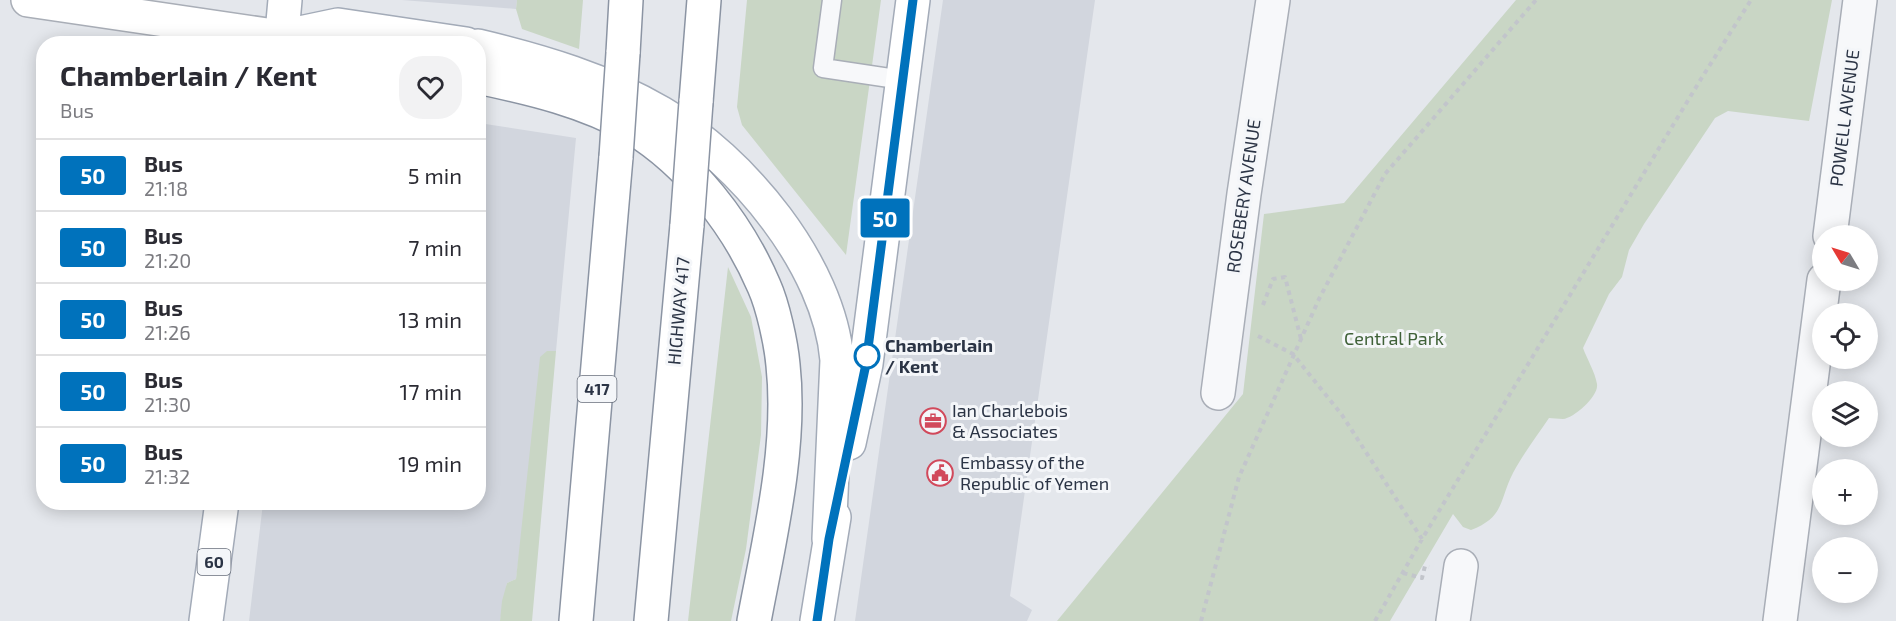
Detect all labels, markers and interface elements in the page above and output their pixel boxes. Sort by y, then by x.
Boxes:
street label: POWELL AVENUE [1825,48,1863,188]
button: heart [399,56,462,119]
text: Chamberlain / Kent [60,58,317,92]
text: Bus [60,98,94,122]
street label: ROSEBERY AVENUE [1221,117,1265,274]
text: Bus [144,150,183,176]
text: 5 min [408,162,462,188]
text: 50 [81,163,105,188]
text: 21:18 [144,176,188,200]
line badge: 50 [858,198,912,238]
text: 50 [873,206,897,231]
text: Bus [144,222,183,248]
north arrow [1812,225,1878,291]
map controls [1812,225,1878,603]
text: 7 min [408,234,462,260]
text: 50 [81,235,105,260]
text: 21:20 [144,248,191,272]
street label: HIGHWAY 417 [662,256,694,366]
text: Bus [144,294,183,320]
button: locate [1812,303,1878,369]
text: 13 min [399,306,462,332]
text: 50 [81,307,105,332]
text: 21:26 [144,320,191,344]
park label: Central Park [1344,327,1444,349]
place label: Chamberlain / Kent [885,334,993,377]
marker: Chamberlain / Kent [854,343,880,369]
text: Bus [144,366,183,392]
road number: 417 [578,376,616,402]
text: 17 min [400,378,462,404]
text: 50 [81,379,105,404]
button: layers [1812,381,1878,447]
text: 21:30 [144,392,191,416]
place label: Ian Charlebois & Associates [952,399,1068,442]
office icon: Ian Charlebois & Associates [918,406,948,436]
text: Bus [144,438,183,464]
text: 19 min [398,450,462,476]
text: 50 [81,451,105,476]
place label: Embassy of the Republic of Yemen [960,451,1109,494]
public building icon: Embassy of the Republic of Yemen [925,458,955,488]
button: + [1812,459,1878,525]
text: 21:32 [144,464,190,488]
button: − [1812,537,1878,603]
road number: 60 [198,549,230,575]

